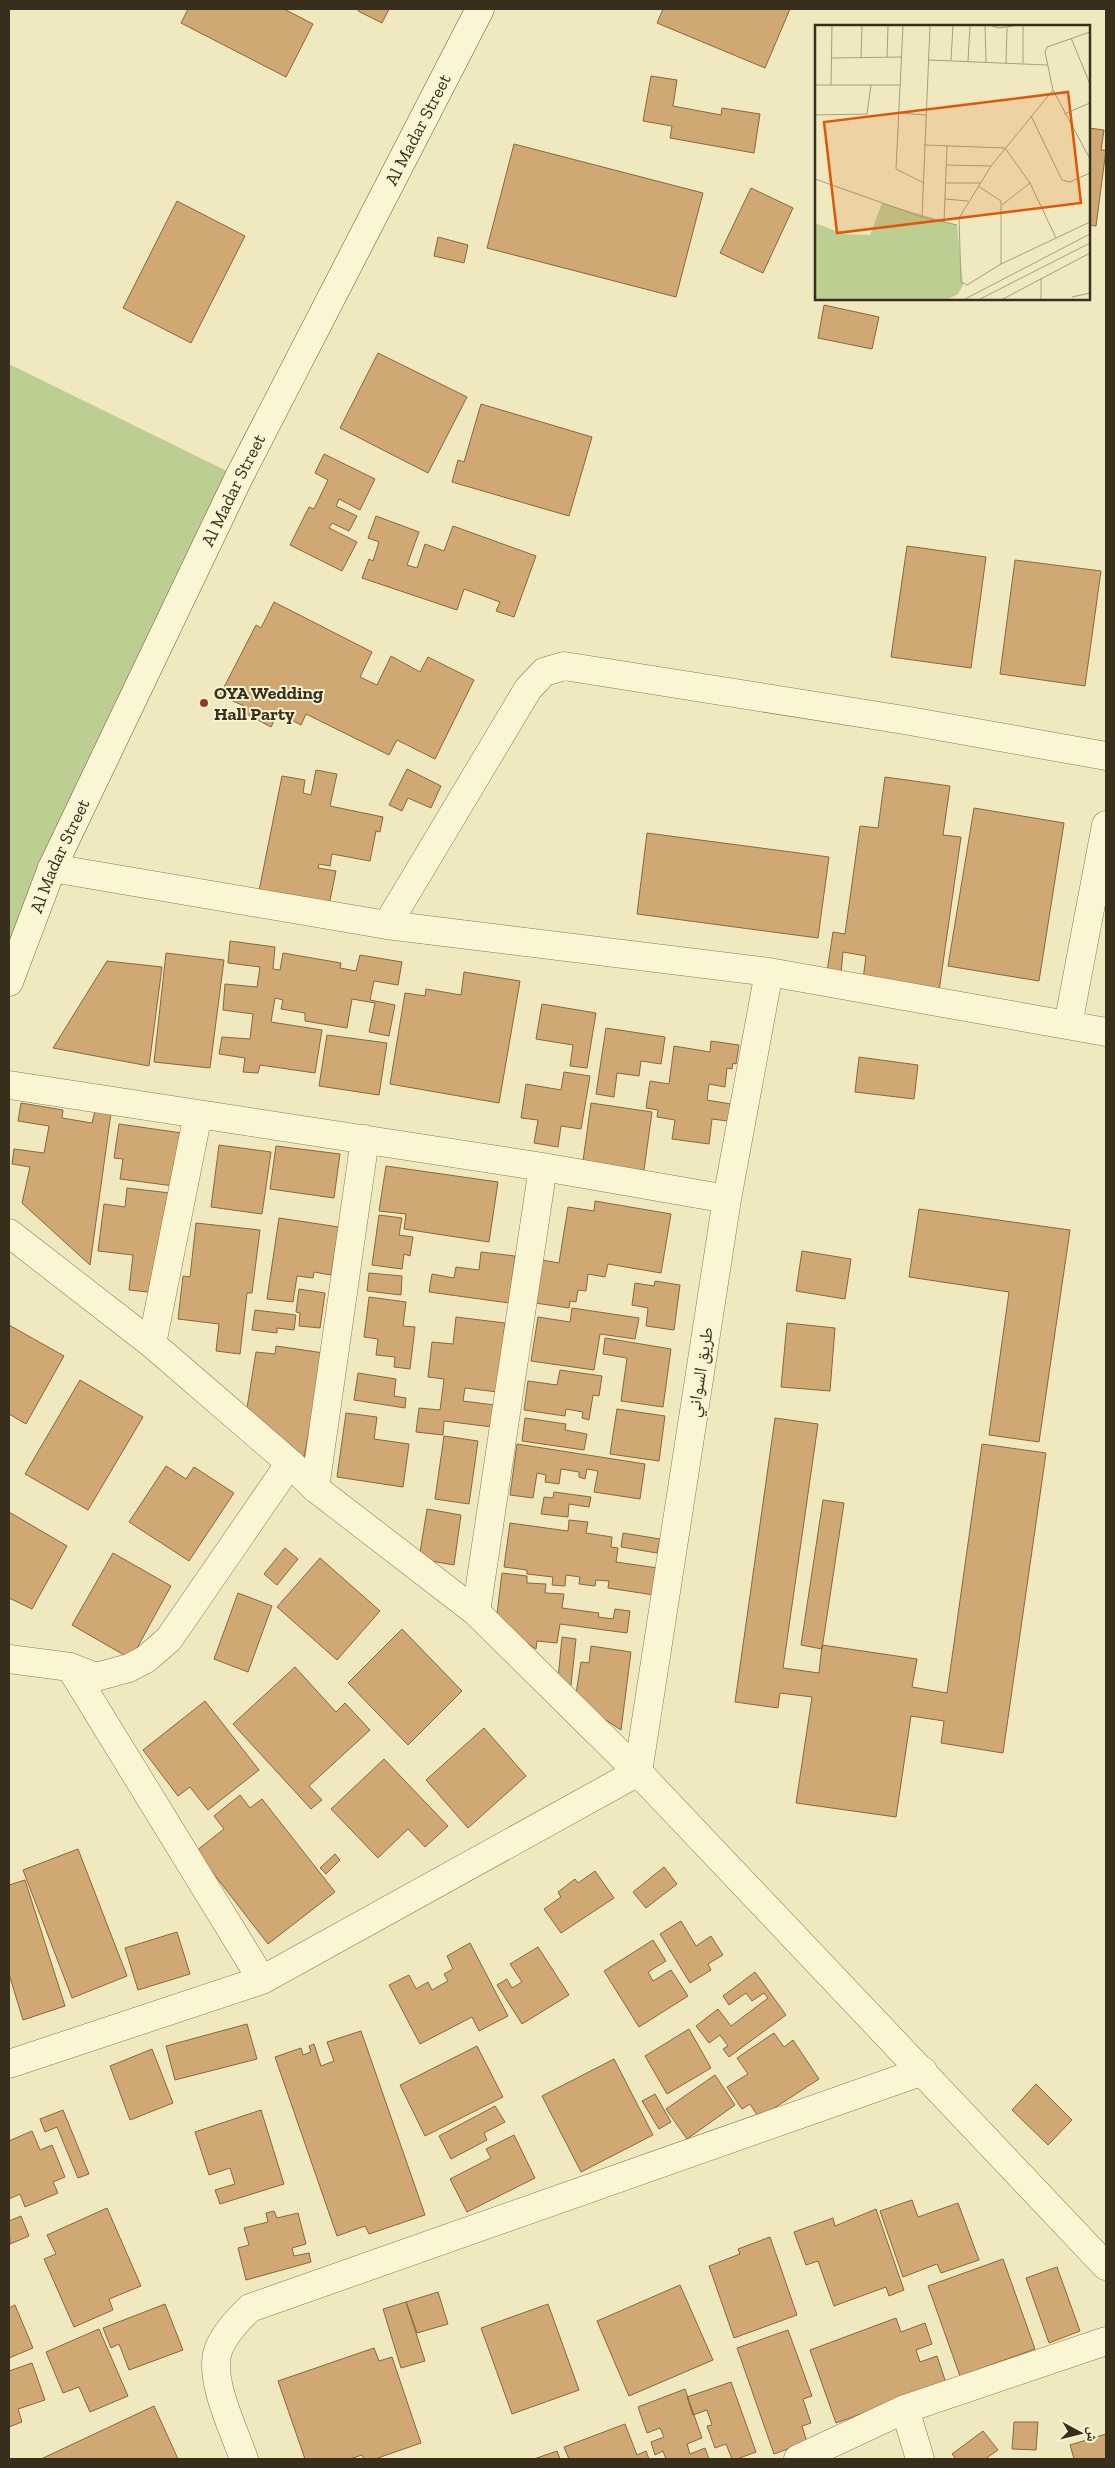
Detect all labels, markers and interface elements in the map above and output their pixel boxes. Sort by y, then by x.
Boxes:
inset map [815,25,1090,300]
street label: Al Madar Street [380,70,456,189]
street label: Al Madar Street [197,430,270,550]
place label: OYA Wedding Hall Party [214,682,323,725]
marker: OYA Wedding Hall Party [198,697,210,709]
street label: Al Madar Street [25,795,95,916]
street label: طريق السواني [682,1325,722,1419]
north arrow [1055,2408,1105,2458]
text: ش [1083,2426,1102,2443]

